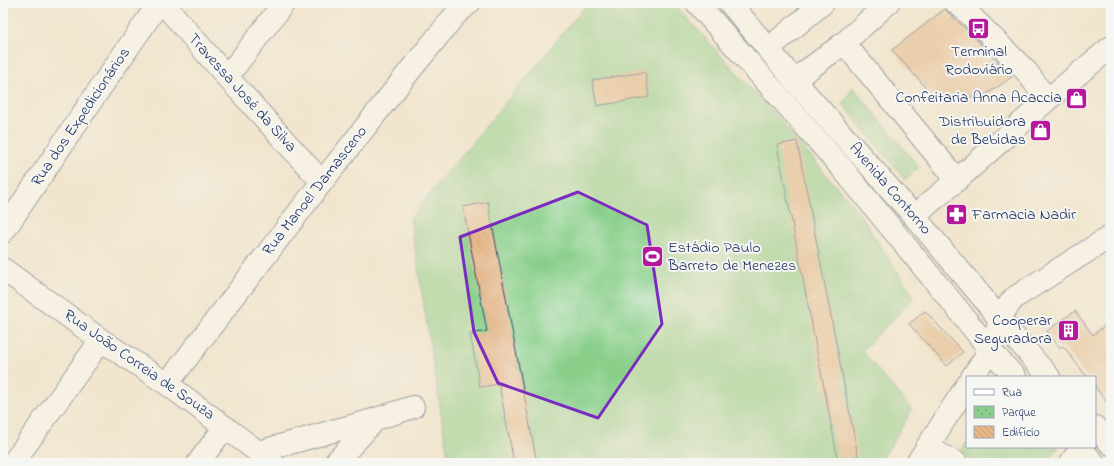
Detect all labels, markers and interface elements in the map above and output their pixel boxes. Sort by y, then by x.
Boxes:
bus stop icon: Terminal Rodoviário [966,15,992,41]
street label: Travessa José da Silva [182,28,302,158]
place label: Terminal Rodoviário [945,40,1013,82]
street label: Rua dos Expedicionários [25,43,137,191]
shop icon: Confeitaria Anna Acaccia [1064,85,1090,111]
place label: Confeitaria Anna Acaccia [895,86,1062,110]
place label: Distribuidora de Bebidas [938,110,1026,152]
shop icon: Distribuidora de Bebidas [1028,118,1054,144]
street label: Rua Manoel Damasceno [257,121,373,261]
street label: Avenida Contorno [843,137,937,241]
pharmacy icon: Farmacia Nadir [944,202,970,228]
place label: Farmacia Nadir [971,203,1076,227]
place label: Estádio Paulo Barreto de Menezes [667,236,796,278]
sports icon: Estádio Paulo Barreto de Menezes [639,244,665,270]
street label: Rua João Correia de Souza [58,304,220,426]
place label: Cooperar Seguradora [974,309,1052,351]
building icon: Cooperar Seguradora [1055,317,1081,343]
legend [966,376,1096,448]
text: Rua [1002,384,1022,402]
text: Parque [1002,404,1036,422]
text: Edifício [1002,424,1040,442]

